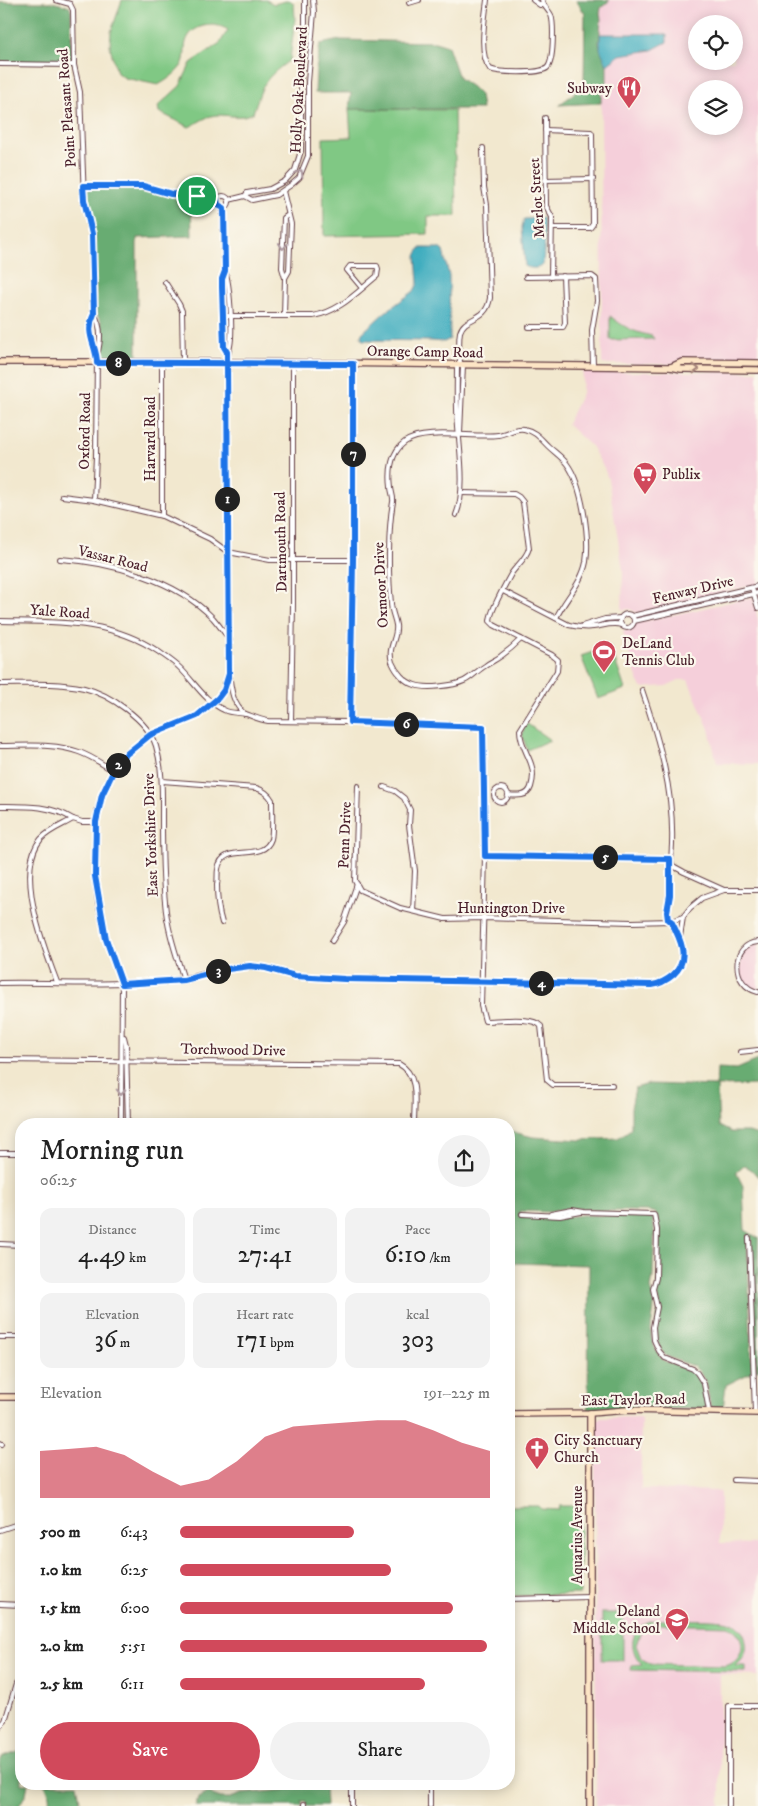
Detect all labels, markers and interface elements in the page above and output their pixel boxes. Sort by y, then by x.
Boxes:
map controls [688,15,743,135]
button: locate [688,15,743,70]
street label: Holly Oak Boulevard [286,26,312,154]
street label: Point Pleasant Road [53,47,81,168]
restaurant icon: Subway [616,75,642,109]
place label: Subway [567,79,613,98]
button: layers [688,80,743,135]
street label: Merlot Street [525,157,549,239]
one-way arrow [294,170,304,179]
pin [176,175,218,217]
icon: arrive [183,182,211,210]
one-way arrow [278,242,289,250]
street label: Orange Camp Road [367,341,484,363]
pin: 8 [106,350,130,376]
text: 8 [115,354,122,372]
one-way arrow [692,364,700,374]
street label: Oxford Road [75,392,95,470]
street label: Harvard Road [141,396,160,482]
pin: 7 [340,442,366,466]
text: 7 [350,445,357,463]
supermarket icon: Publix [632,461,658,495]
place label: Publix [662,465,701,484]
pin: 1 [214,486,240,512]
text: 1 [225,490,230,508]
street label: Dartmouth Road [271,491,291,592]
street label: Vassar Road [75,541,150,577]
street label: Oxmoor Drive [369,542,393,628]
street label: Fenway Drive [651,571,735,609]
street label: Yale Road [29,600,91,624]
place label: DeLand Tennis Club [622,634,695,670]
sports icon: DeLand Tennis Club [591,639,617,673]
pin: 6 [394,712,418,736]
text: 6 [403,715,410,733]
pin: 2 [106,752,130,778]
text: 2 [115,756,122,774]
street label: East Yorkshire Drive [139,773,163,897]
street label: Penn Drive [334,801,356,869]
pin: 5 [592,844,618,870]
text: 5 [602,848,609,866]
street label: Huntington Drive [457,899,565,918]
pin: 3 [206,958,230,984]
text: 3 [216,962,221,980]
pin: 4 [528,970,554,996]
text: 4 [537,974,546,992]
street label: Torchwood Drive [180,1040,286,1060]
one-way arrow [116,1088,126,1096]
text: Morning run [40,1133,184,1168]
button: share [438,1135,490,1187]
text: 06:25 [40,1170,77,1190]
text: Distance [88,1221,136,1239]
text: Time [250,1221,280,1239]
text: Pace [405,1221,431,1239]
text: 4.49 [78,1239,126,1270]
text: 27:41 [238,1239,292,1270]
text: 6:10 [384,1239,427,1270]
text: km [126,1249,147,1267]
text: /km [427,1249,451,1267]
text: Elevation [85,1306,139,1324]
text: Heart rate [236,1306,294,1324]
text: kcal [406,1306,429,1324]
text: 36 [94,1324,117,1355]
text: 171 [236,1324,267,1355]
text: 303 [402,1324,434,1355]
text: m [117,1334,130,1352]
text: bpm [267,1334,294,1352]
text: Elevation [40,1383,102,1403]
text: 191–225 m [423,1383,490,1403]
street label: East Taylor Road [580,1390,686,1410]
place label: City Sanctuary Church [554,1431,643,1467]
church icon: City Sanctuary Church [524,1436,550,1470]
street label: Aquarius Avenue [568,1486,587,1584]
text: 500 m [40,1522,81,1542]
text: 6:43 [120,1522,148,1542]
text: 1.0 km [40,1560,82,1580]
text: 6:25 [120,1560,148,1580]
text: 1.5 km [40,1598,81,1618]
text: 6:00 [120,1598,150,1618]
place label: Deland Middle School [572,1602,661,1638]
school or university icon: Deland Middle School [664,1607,690,1641]
text: 2.0 km [40,1636,84,1656]
text: 5:51 [120,1636,146,1656]
text: 2.5 km [40,1674,83,1694]
text: 6:11 [120,1674,144,1694]
button: Save [40,1722,260,1780]
button: Share [270,1722,490,1780]

